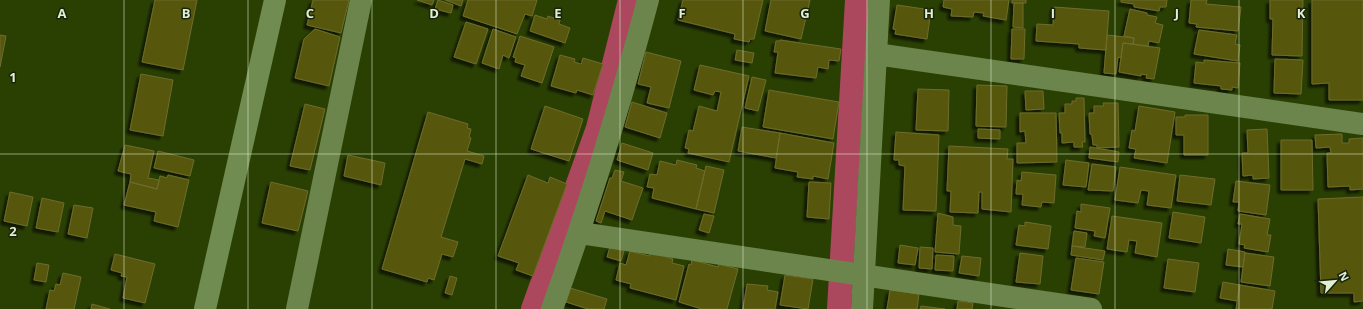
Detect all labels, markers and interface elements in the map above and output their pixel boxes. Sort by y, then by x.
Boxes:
text: A [58,4,67,22]
text: B [182,4,191,22]
text: C [306,4,314,22]
text: D [429,4,439,22]
text: E [554,4,562,22]
text: F [678,4,686,22]
text: G [800,4,810,22]
text: H [924,4,934,22]
text: I [1051,4,1055,22]
text: J [1174,4,1179,22]
text: K [1297,4,1306,22]
text: 1 [9,68,17,86]
text: 2 [9,222,17,240]
north arrow [1315,261,1355,301]
text: N [1336,269,1353,284]

